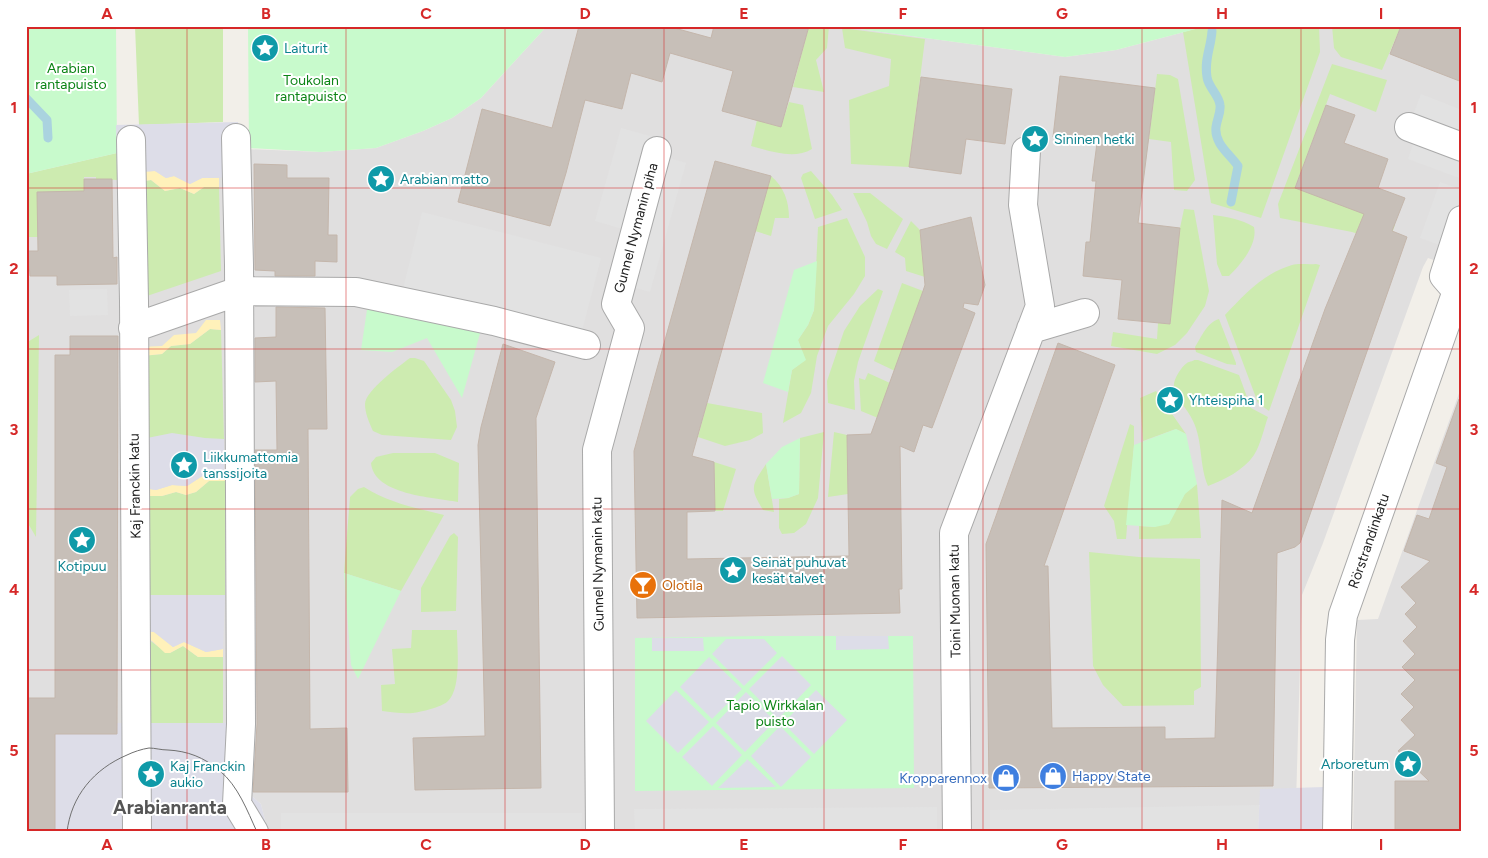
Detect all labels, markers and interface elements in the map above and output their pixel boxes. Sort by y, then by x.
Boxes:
text: A [101,4,113,23]
text: B [261,4,271,23]
text: C [420,4,432,23]
text: D [579,4,591,23]
text: E [739,4,749,23]
text: F [899,4,908,23]
text: G [1056,4,1068,23]
text: H [1216,4,1228,23]
text: I [1379,4,1383,23]
place icon: Laiturit [250,33,280,63]
place label: Laiturit [284,40,328,57]
park label: Arabian rantapuisto [35,60,107,93]
park label: Toukolan rantapuisto [275,72,347,105]
text: 1 [11,98,17,117]
text: 1 [1471,98,1477,117]
place icon: Sininen hetki [1020,124,1050,154]
place label: Sininen hetki [1054,131,1134,148]
street label: Gunnel Nymanin piha [610,161,662,295]
place icon: Arabian matto [366,164,396,194]
place label: Arabian matto [400,171,489,188]
text: 2 [9,259,19,278]
text: 2 [1469,259,1479,278]
place icon: Yhteispiha 1 [1155,385,1185,415]
place label: Yhteispiha 1 [1189,392,1264,409]
text: 3 [10,420,19,439]
text: 3 [1470,420,1479,439]
street label: Kaj Franckin katu [126,433,144,539]
place label: Liikkumattomia tanssijoita [203,449,298,482]
place icon: Liikkumattomia tanssijoita [169,450,199,480]
street label: Rörstrandinkatu [1345,491,1393,591]
street label: Gunnel Nymanin katu [588,496,608,632]
place icon: Kotipuu [67,525,97,555]
street label: Toini Muonan katu [946,544,964,658]
place label: Seinät puhuvat kesät talvet [752,554,846,587]
place icon: Seinät puhuvat kesät talvet [718,555,748,585]
place label: Kotipuu [58,558,106,575]
bar icon: Olotila [628,570,658,600]
place label: Olotila [662,577,703,594]
text: 4 [9,580,19,599]
text: 4 [1469,580,1479,599]
park label: Tapio Wirkkalan puisto [726,697,824,730]
text: 5 [9,741,19,760]
text: 5 [1469,741,1479,760]
place icon: Arboretum [1393,749,1423,779]
place label: Arboretum [1321,756,1389,773]
place label: Kaj Franckin aukio [170,758,246,791]
place icon: Kaj Franckin aukio [136,759,166,789]
shop icon: Happy State [1038,761,1068,791]
shop icon: Kropparennox [991,763,1021,793]
place label: Happy State [1072,768,1151,785]
place label: Kropparennox [899,770,987,787]
district label: Arabianranta [113,796,227,819]
text: A [101,835,113,854]
text: B [261,835,271,854]
text: C [420,835,432,854]
text: D [579,835,591,854]
text: E [739,835,749,854]
text: F [899,835,908,854]
text: G [1056,835,1068,854]
text: H [1216,835,1228,854]
text: I [1379,835,1383,854]

